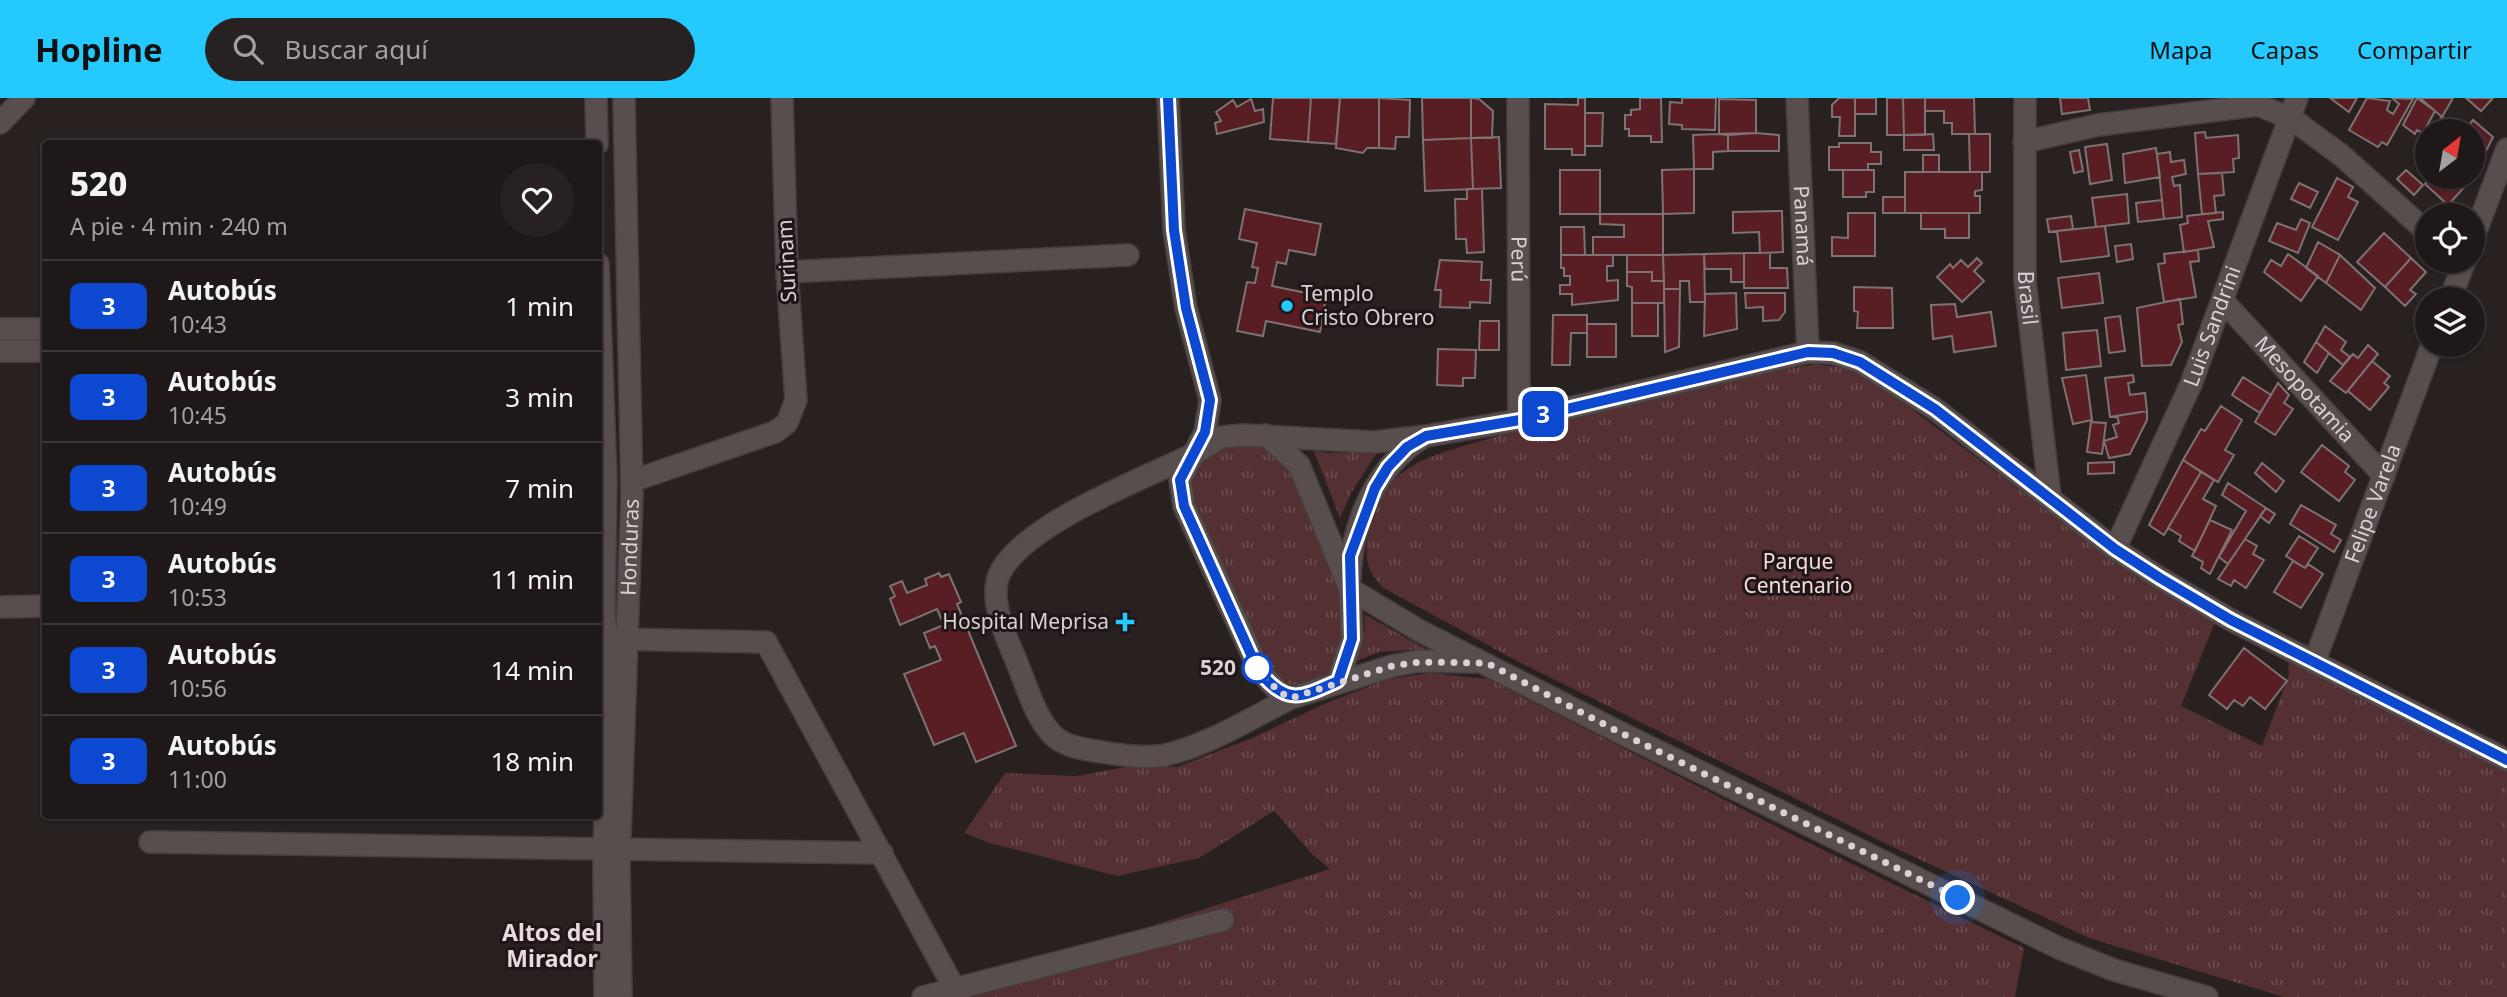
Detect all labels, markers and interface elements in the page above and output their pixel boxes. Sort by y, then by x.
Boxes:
search box [205,18,695,81]
text: Hopline [35,27,163,72]
icon: search [229,30,267,68]
text: Buscar aquí [285,31,428,67]
text: Mapa [2149,33,2213,66]
text: Capas [2251,33,2319,66]
text: Compartir [2357,33,2472,66]
north arrow [2415,119,2485,189]
map controls [2415,119,2485,357]
text: 520 [70,161,127,206]
button: heart [500,163,574,237]
street label: Panamá [1788,185,1819,267]
button: locate [2415,203,2485,273]
text: A pie · 4 min · 240 m [70,210,288,242]
street label: Surinam [770,219,802,303]
street label: Perú [1505,236,1534,282]
street label: Luis Sandrini [2176,262,2247,390]
street label: Brasil [2012,271,2045,327]
text: Autobús [168,272,277,308]
place label: Templo Cristo Obrero [1301,279,1435,331]
button: layers [2415,287,2485,357]
text: 1 min [505,288,574,324]
text: 3 [102,289,115,322]
marker: Templo Cristo Obrero [1279,298,1295,314]
text: 10:43 [168,308,227,340]
street label: Mesopotamia [2249,330,2361,448]
text: Autobús [168,363,277,399]
text: 3 min [505,379,574,415]
text: 3 [102,380,115,413]
line badge: 3 [1520,391,1566,437]
text: 3 [1536,397,1550,430]
text: 10:45 [168,399,227,431]
street label: Felipe Varela [2337,440,2407,567]
text: Autobús [168,454,277,490]
text: 7 min [505,470,574,506]
text: 3 [102,471,115,504]
text: 10:49 [168,490,227,522]
street label: Honduras [613,498,645,596]
text: Autobús [168,545,277,581]
park label: Parque Centenario [1743,547,1853,599]
text: 11 min [490,561,574,597]
text: 3 [102,562,115,595]
text: 10:53 [168,581,227,613]
place label: Hospital Meprisa [942,607,1109,635]
marker: Hospital Meprisa [1115,612,1135,632]
text: Autobús [168,636,277,672]
text: 14 min [490,652,574,688]
text: 3 [102,653,115,686]
place label: 520 [1200,653,1236,681]
marker: 520 [1242,653,1272,683]
text: 10:56 [168,672,227,704]
text: Autobús [168,727,277,763]
text: 18 min [490,743,574,779]
text: 3 [102,744,115,777]
text: 11:00 [168,763,227,795]
your location [1940,880,1975,915]
district label: Altos del Mirador [502,916,602,974]

